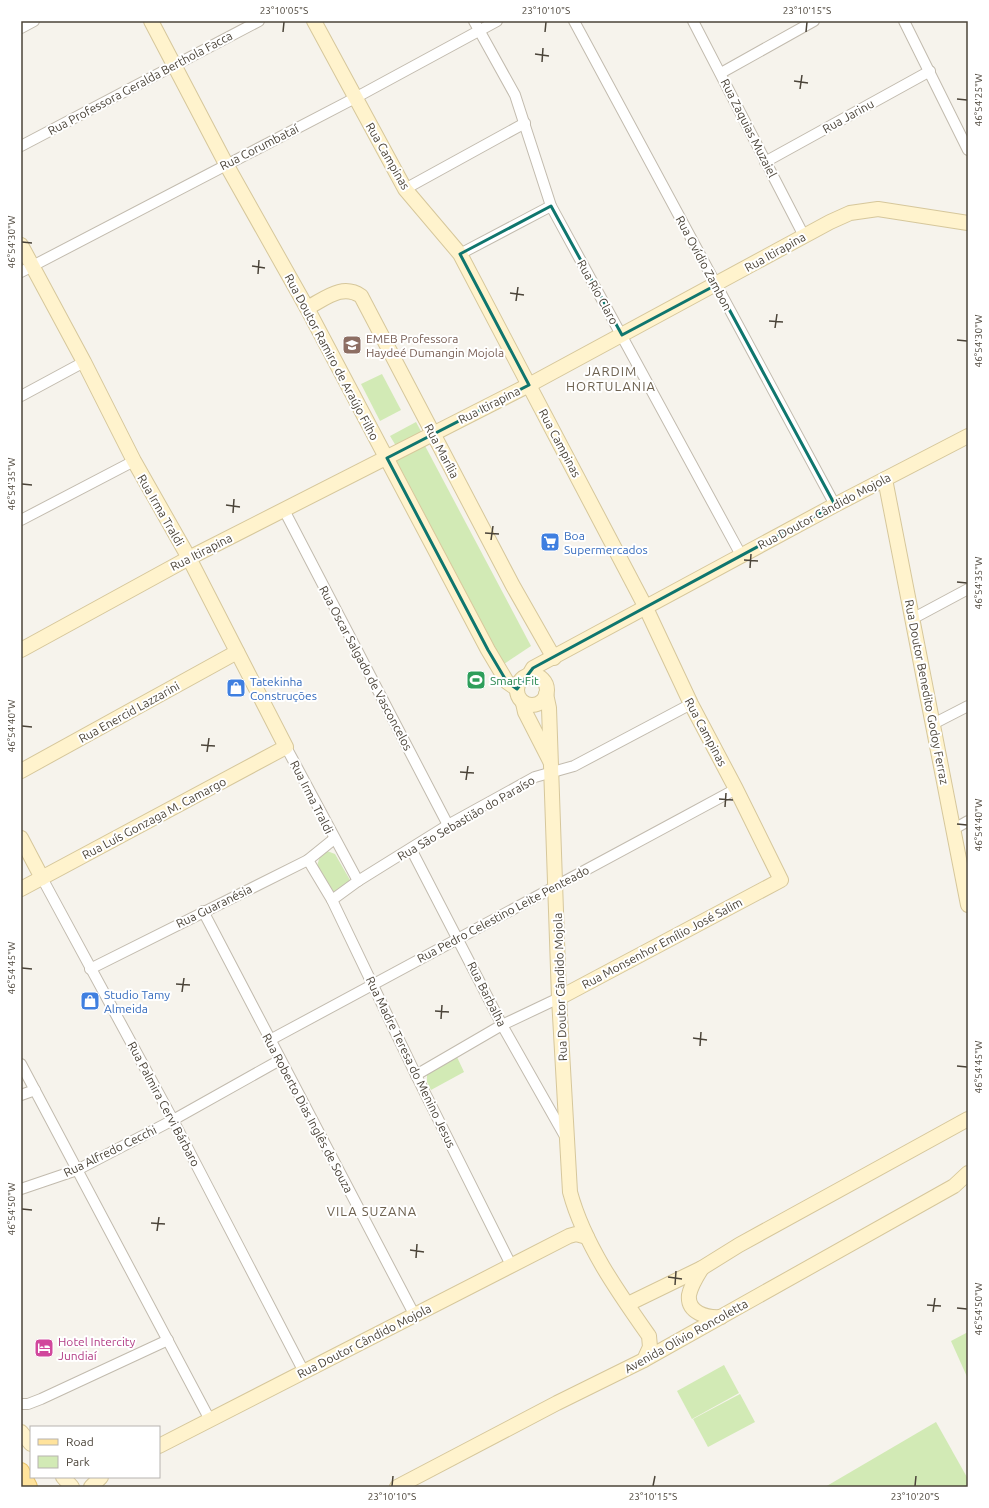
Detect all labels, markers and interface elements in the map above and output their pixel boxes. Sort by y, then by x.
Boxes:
text: 23°10'05"S [260,5,308,16]
text: 23°10'10"S [522,5,570,16]
text: 23°10'15"S [783,5,831,16]
street label: Rua Professora Geralda Berthola Facca [45,29,235,137]
text: 46°54'25"W [973,74,984,126]
street label: Rua Zaquias Muzaiel [719,77,779,179]
street label: Rua Jarinu [820,97,876,135]
street label: Rua Campinas [364,120,412,192]
street label: Rua Corumbataí [218,121,301,172]
street label: Rua Ovídio Zambon [674,213,734,313]
text: 46°54'30"W [6,216,17,268]
street label: Rua Itirapina [742,230,808,274]
street label: Rua Río Claro [575,258,621,326]
street label: Rua Doutor Ramiro de Araújo Filho [282,272,382,442]
text: 46°54'30"W [973,315,984,367]
place label: EMEB Professora Haydeé Dumangin Mojola [366,332,504,359]
school or university icon: EMEB Professora Haydeé Dumangin Mojola [341,334,363,356]
district label: JARDIM HORTULANIA [566,364,656,393]
street label: Rua Itirapina [456,384,522,426]
street label: Rua Campinas [537,407,583,479]
street label: Rua Marília [422,422,462,480]
text: 46°54'35"W [6,458,17,510]
street label: Rua Doutor Cândido Mojola [755,470,893,552]
street label: Rua Irma Traldi [135,472,187,548]
place label: Boa Supermercados [564,529,648,556]
street label: Rua Itirapina [168,531,234,573]
supermarket icon: Boa Supermercados [539,531,561,553]
text: 46°54'35"W [973,557,984,609]
street label: Rua Oscar Salgado de Vasconcelos [317,584,415,752]
street label: Rua Doutor Benedito Godoy Ferraz [903,599,951,786]
sports icon: Smart Fit [465,669,487,691]
place label: Smart Fit [490,674,539,687]
place label: Tatekinha Construções [250,675,317,702]
shop icon: Tatekinha Construções [225,677,247,699]
street label: Rua Enercid Lazzarini [76,679,182,745]
street label: Rua Campinas [683,696,729,768]
text: 46°54'40"W [6,700,17,752]
street label: Rua Irma Traldi [288,758,336,836]
street label: Rua São Sebastião do Paraíso [395,773,537,863]
street label: Rua Luís Gonzaga M. Camargo [80,774,228,862]
text: 46°54'40"W [973,799,984,851]
street label: Rua Pedro Celestino Leite Penteado [415,863,591,965]
street label: Rua Guaranésia [174,882,254,930]
street label: Rua Monsenhor Emílio José Salim [580,895,744,991]
street label: Rua Doutor Cândido Mojola [551,913,569,1061]
text: 46°54'45"W [6,942,17,994]
street label: Rua Barbalha [465,959,509,1029]
street label: Rua Madre Teresa do Menino Jesus [364,974,458,1150]
place label: Studio Tamy Almeida [104,988,170,1015]
shop icon: Studio Tamy Almeida [79,990,101,1012]
street label: Rua Roberto Dias Inglês de Souza [260,1031,356,1195]
street label: Rua Palmira Cervi Bárbaro [125,1039,203,1169]
text: 46°54'45"W [973,1041,984,1093]
street label: Rua Alfredo Cecchi [62,1123,159,1179]
text: 46°54'50"W [6,1183,17,1235]
district label: VILA SUZANA [327,1204,417,1218]
text: 46°54'50"W [973,1283,984,1335]
street label: Avenida Olívio Roncoletta [622,1297,750,1375]
street label: Rua Doutor Cândido Mojola [295,1302,433,1380]
place label: Hotel Intercity Jundiaí [58,1335,136,1362]
hotel icon: Hotel Intercity Jundiaí [33,1337,55,1359]
legend [30,1426,160,1478]
text: Road [66,1435,94,1448]
text: Park [66,1455,90,1468]
text: 23°10'10"S [368,1491,416,1502]
text: 23°10'15"S [629,1491,677,1502]
text: 23°10'20"S [891,1491,939,1502]

